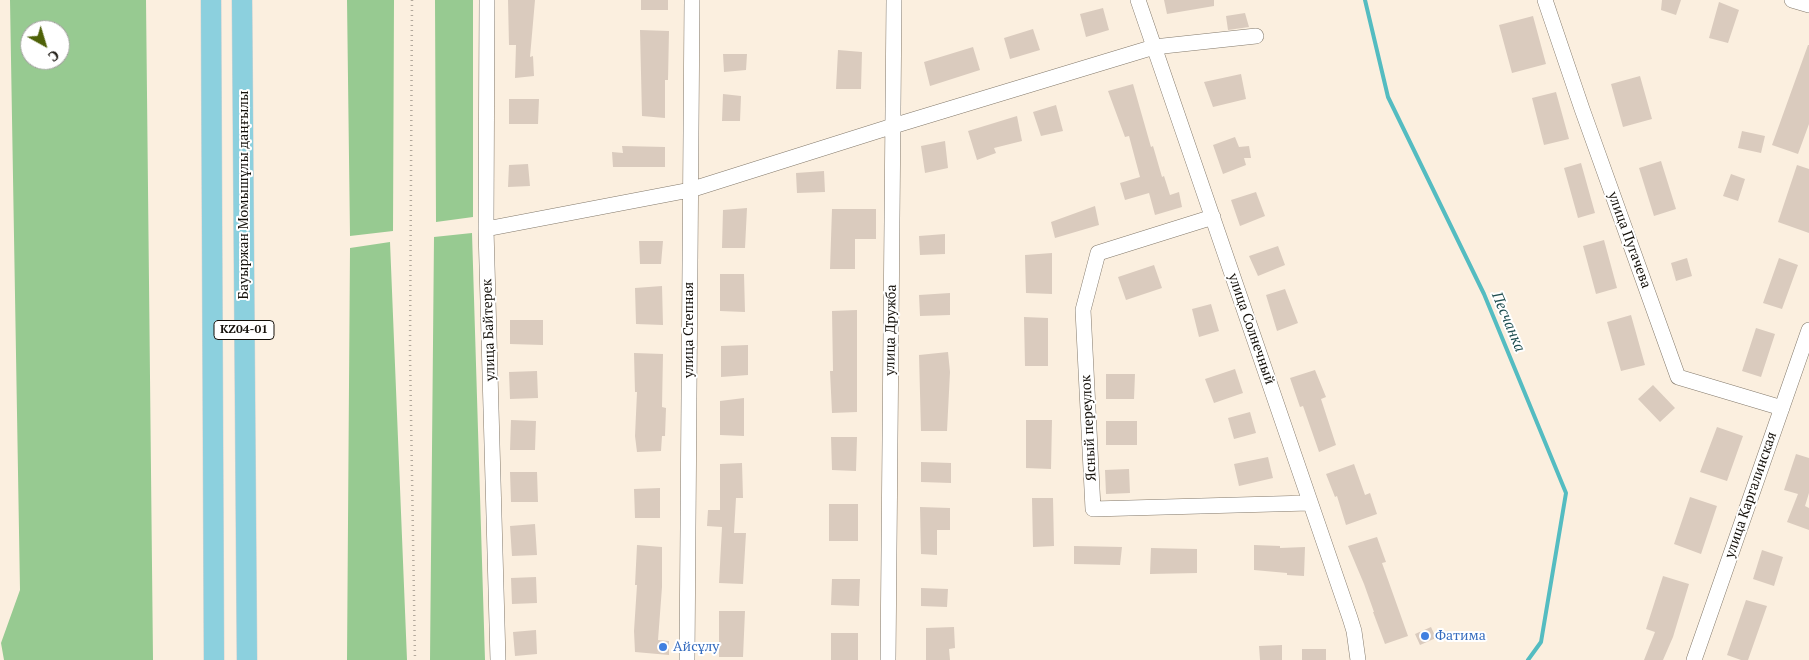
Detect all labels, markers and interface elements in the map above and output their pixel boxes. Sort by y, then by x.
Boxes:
north arrow [20,20,70,70]
text: С [45,46,64,67]
street label: Бауыржан Момышұлы даңғылы [236,91,252,299]
street label: улица Пугачева [1604,189,1654,291]
street label: улица Солнечный [1224,271,1278,387]
street label: улица Байтерек [479,278,499,382]
street label: улица Степная [681,282,697,378]
street label: улица Дружба [882,284,900,376]
water label: Песчанка [1487,289,1529,355]
road number: KZ04-01 [214,320,274,340]
street label: Ясный переулок [1078,374,1100,482]
street label: улица Каргалинская [1721,430,1781,560]
place label: Фатима [1435,628,1486,644]
marker: Фатима [1419,630,1431,642]
place label: Айсұлу [673,639,719,655]
marker: Айсұлу [657,641,669,653]

